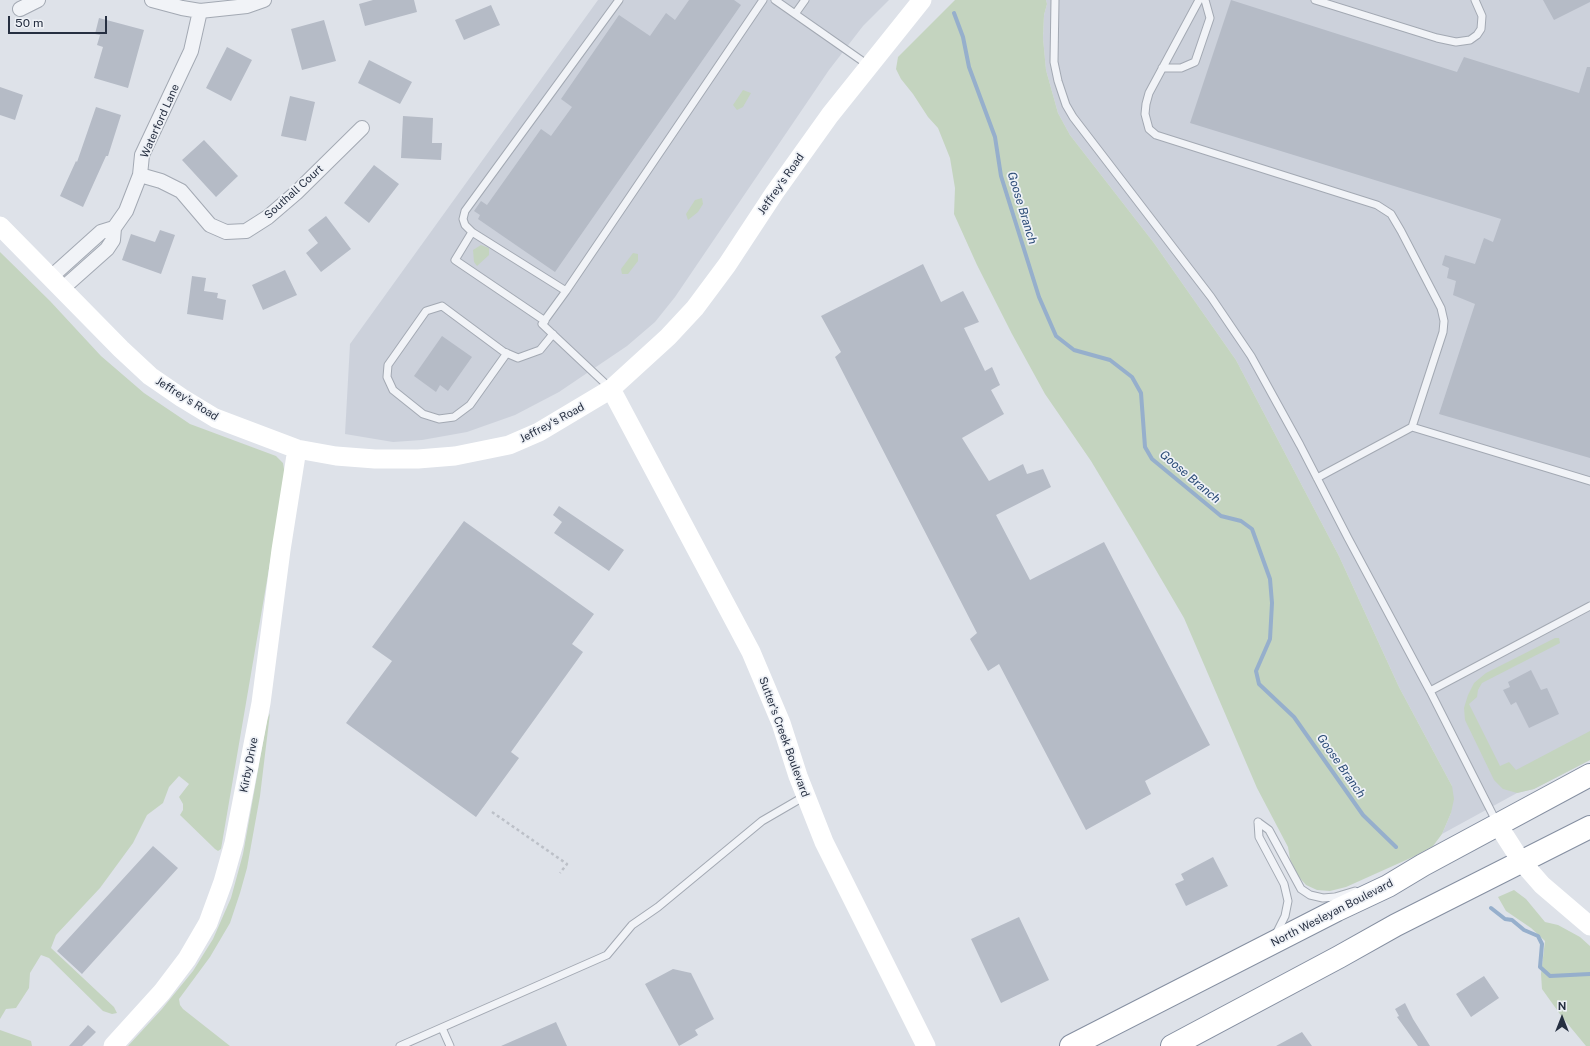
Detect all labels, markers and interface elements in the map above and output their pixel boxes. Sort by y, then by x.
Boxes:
scale bar [10,8,109,34]
text: 50 m [15,16,43,30]
street label: Waterford Lane [138,82,182,160]
street label: Jeffrey's Road [755,151,807,217]
street label: Southall Court [262,162,326,222]
water label: Goose Branch [1004,170,1040,246]
street label: Jeffrey's Road [153,375,221,423]
street label: Jeffrey's Road [517,400,587,446]
water label: Goose Branch [1157,447,1223,507]
street label: Sutter's Creek Boulevard [756,675,812,799]
water label: Goose Branch [1314,731,1368,801]
street label: Kirby Drive [237,736,261,794]
street label: North Wesleyan Boulevard [1269,876,1395,950]
north arrow [1542,998,1582,1038]
text: N [1558,1000,1566,1012]

